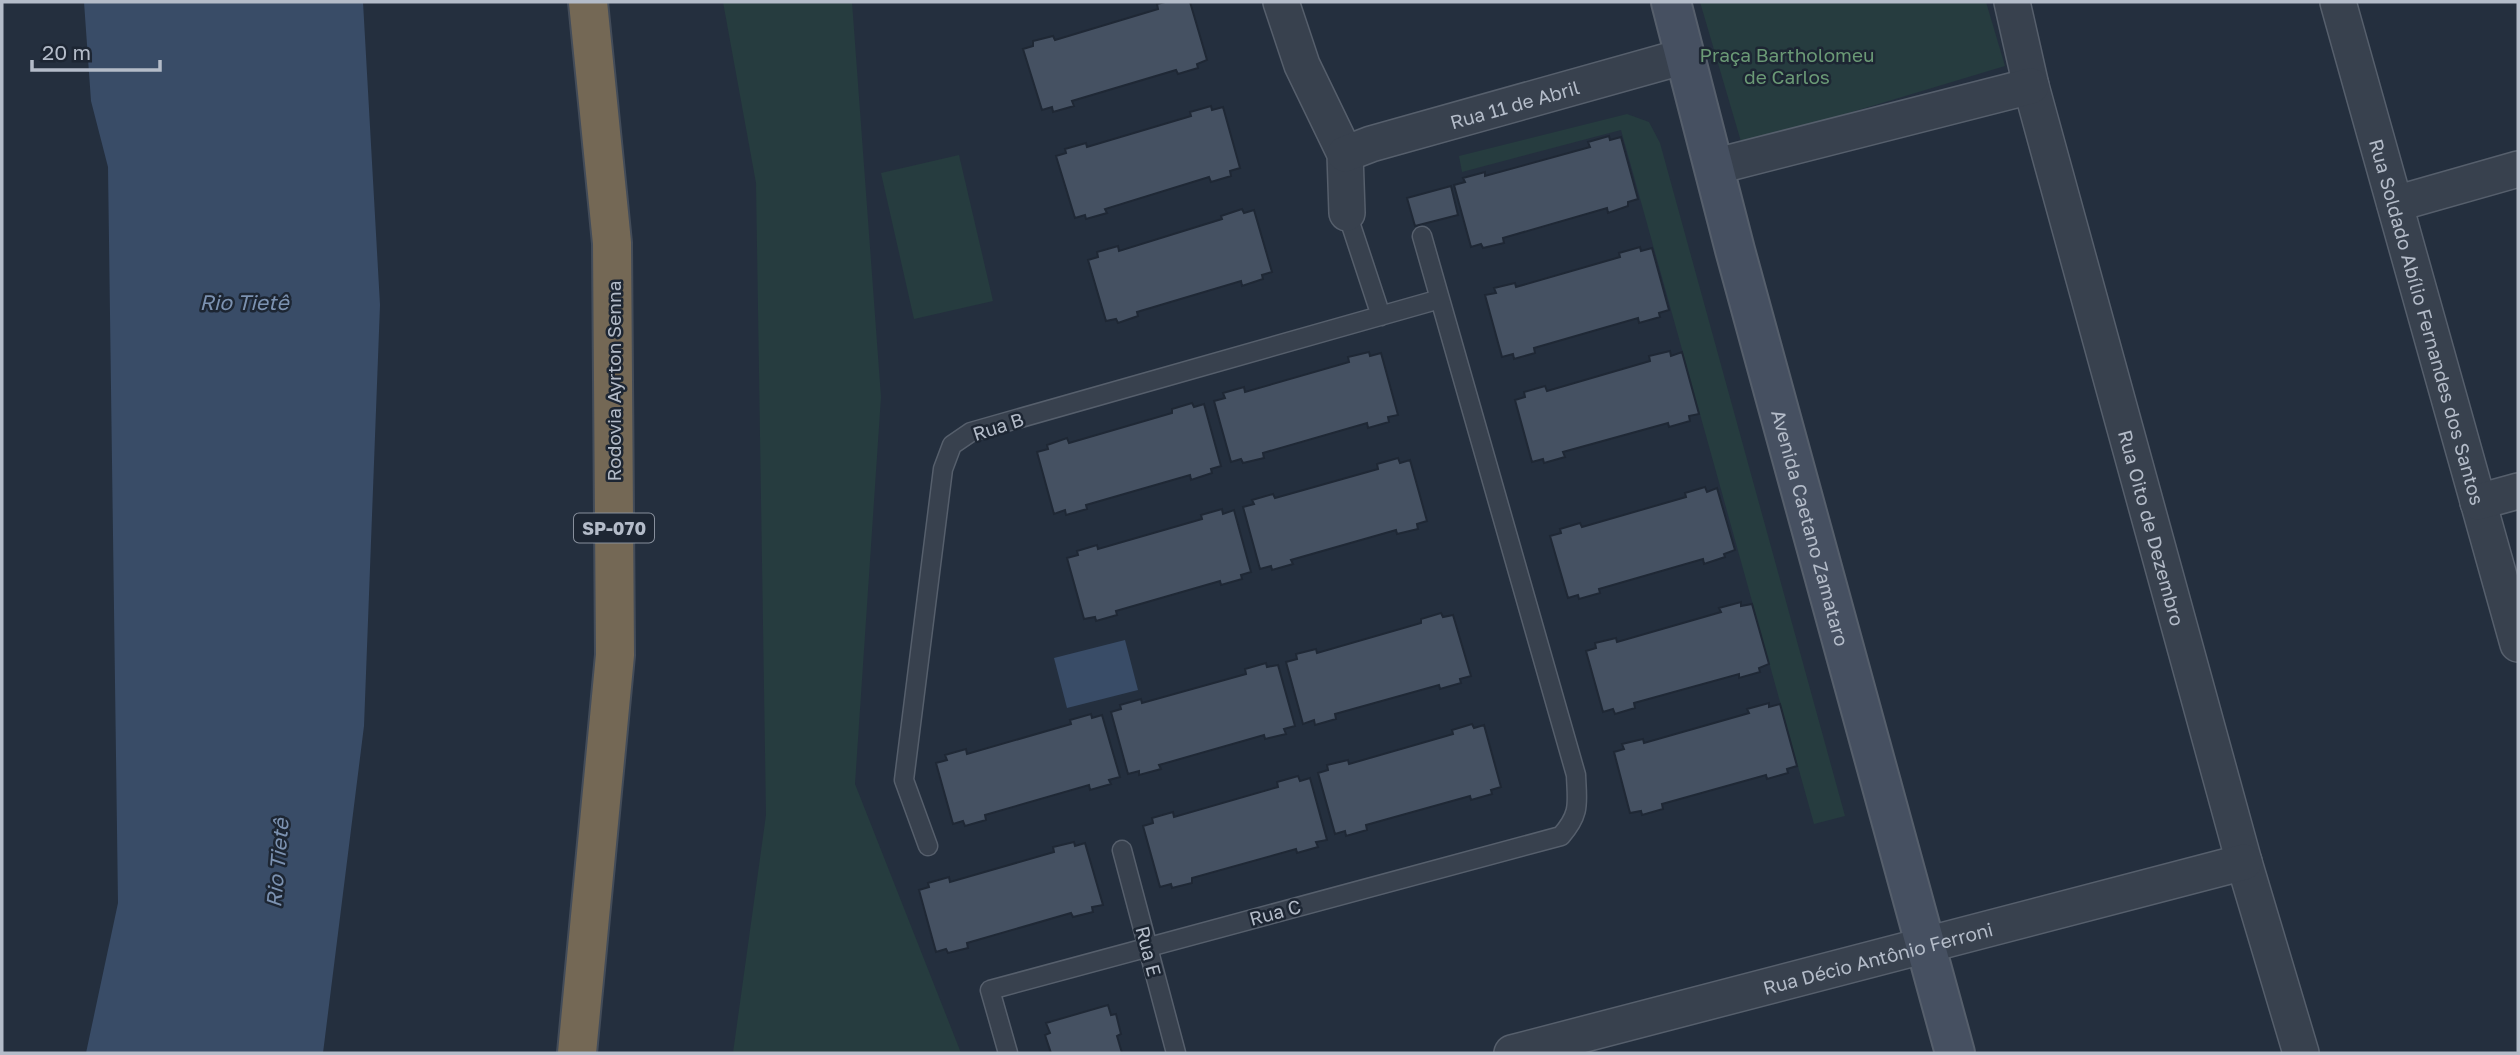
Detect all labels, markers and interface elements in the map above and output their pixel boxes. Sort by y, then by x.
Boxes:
scale bar [32,28,159,72]
text: 20 m [42,39,91,65]
park label: Praça Bartholomeu de Carlos [1700,43,1874,88]
street label: Rua 11 de Abril [1447,75,1582,133]
street label: Rua Soldado Abílio Fernandes dos Santos [2365,136,2490,507]
street label: Rodovia Ayrton Senna [602,281,625,481]
water label: Rio Tietê [199,289,290,315]
street label: Rua B [970,407,1026,445]
street label: Avenida Caetano Zamataro [1768,407,1854,649]
street label: Rua Oito de Dezembro [2114,427,2190,628]
road number: SP-070 [574,514,654,542]
water label: Rio Tietê [260,816,294,909]
street label: Rua C [1247,894,1303,930]
street label: Rua Décio Antônio Ferroni [1760,917,1995,999]
street label: Rua E [1131,923,1167,979]

